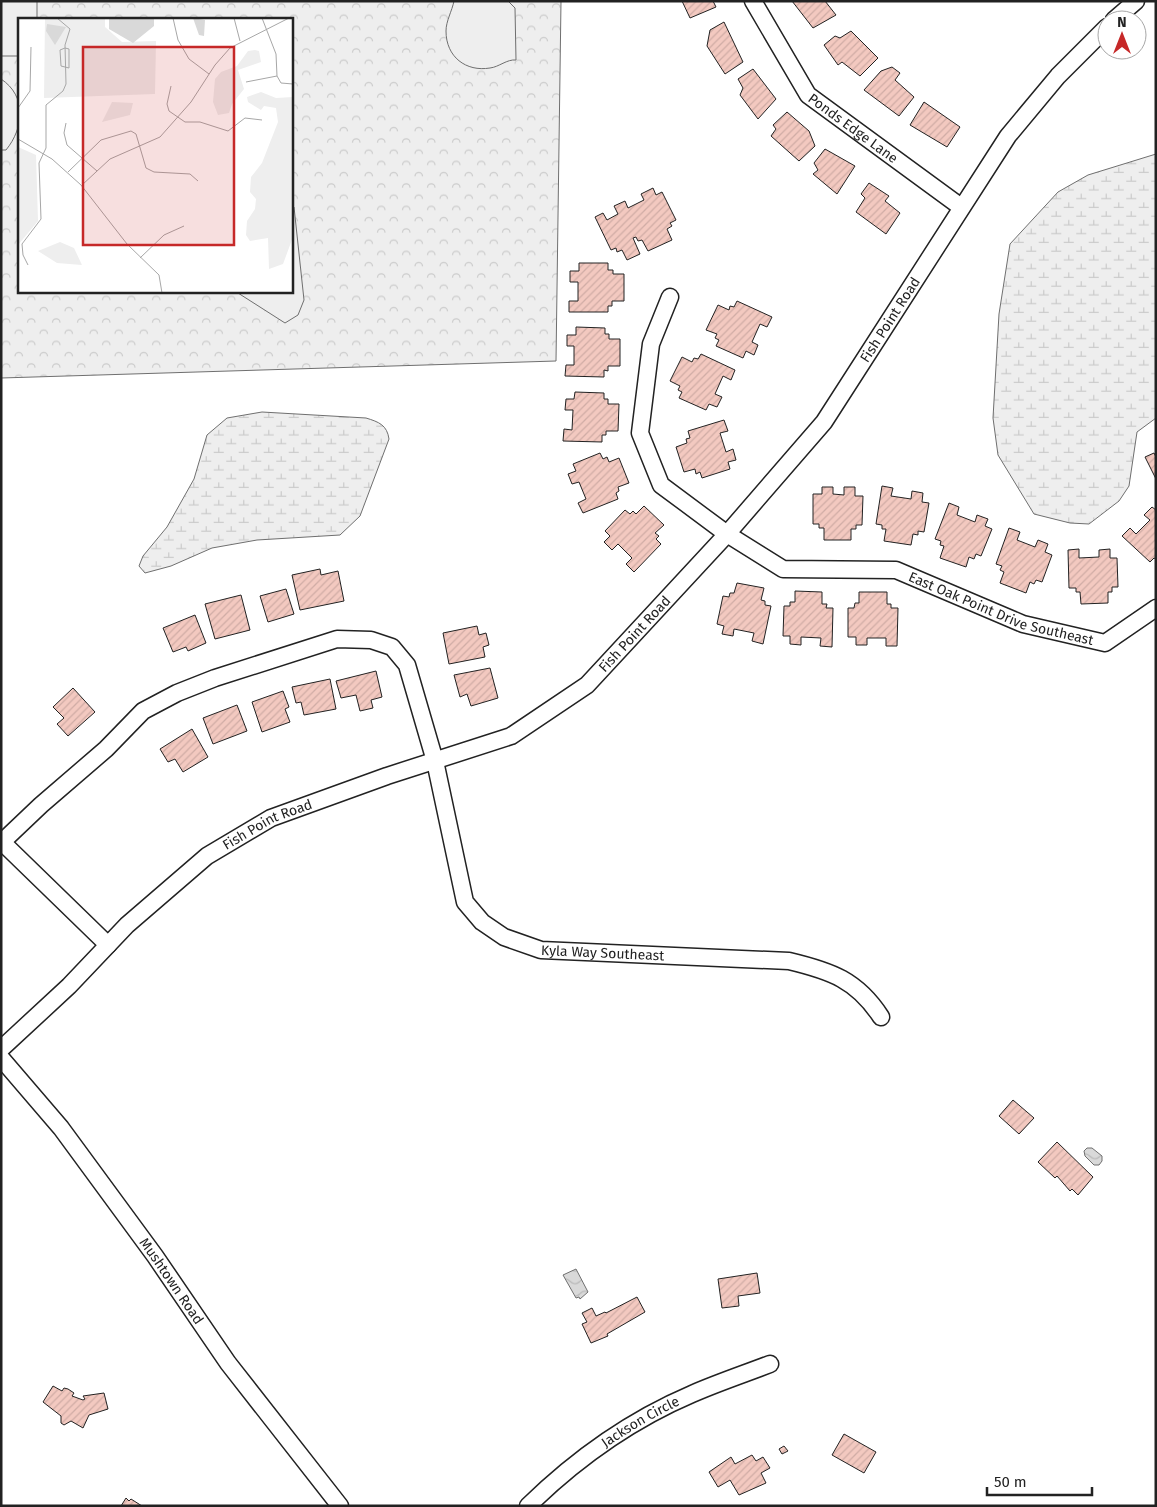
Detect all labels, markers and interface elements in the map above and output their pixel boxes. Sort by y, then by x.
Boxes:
north arrow [1097,10,1147,60]
text: N [1117,14,1127,31]
inset map [18,18,292,292]
street label: Ponds Edge Lane [805,90,901,167]
street label: Fish Point Road [856,274,924,365]
street label: East Oak Point Drive Southeast [906,568,1096,649]
street label: Fish Point Road [595,592,674,675]
street label: Fish Point Road [219,795,314,853]
street label: Kyla Way Southeast [541,942,666,964]
street label: Mushtown Road [136,1234,207,1327]
street label: Jackson Circle [598,1392,682,1451]
scale bar [987,1464,1092,1496]
text: 50 m [994,1473,1027,1491]

